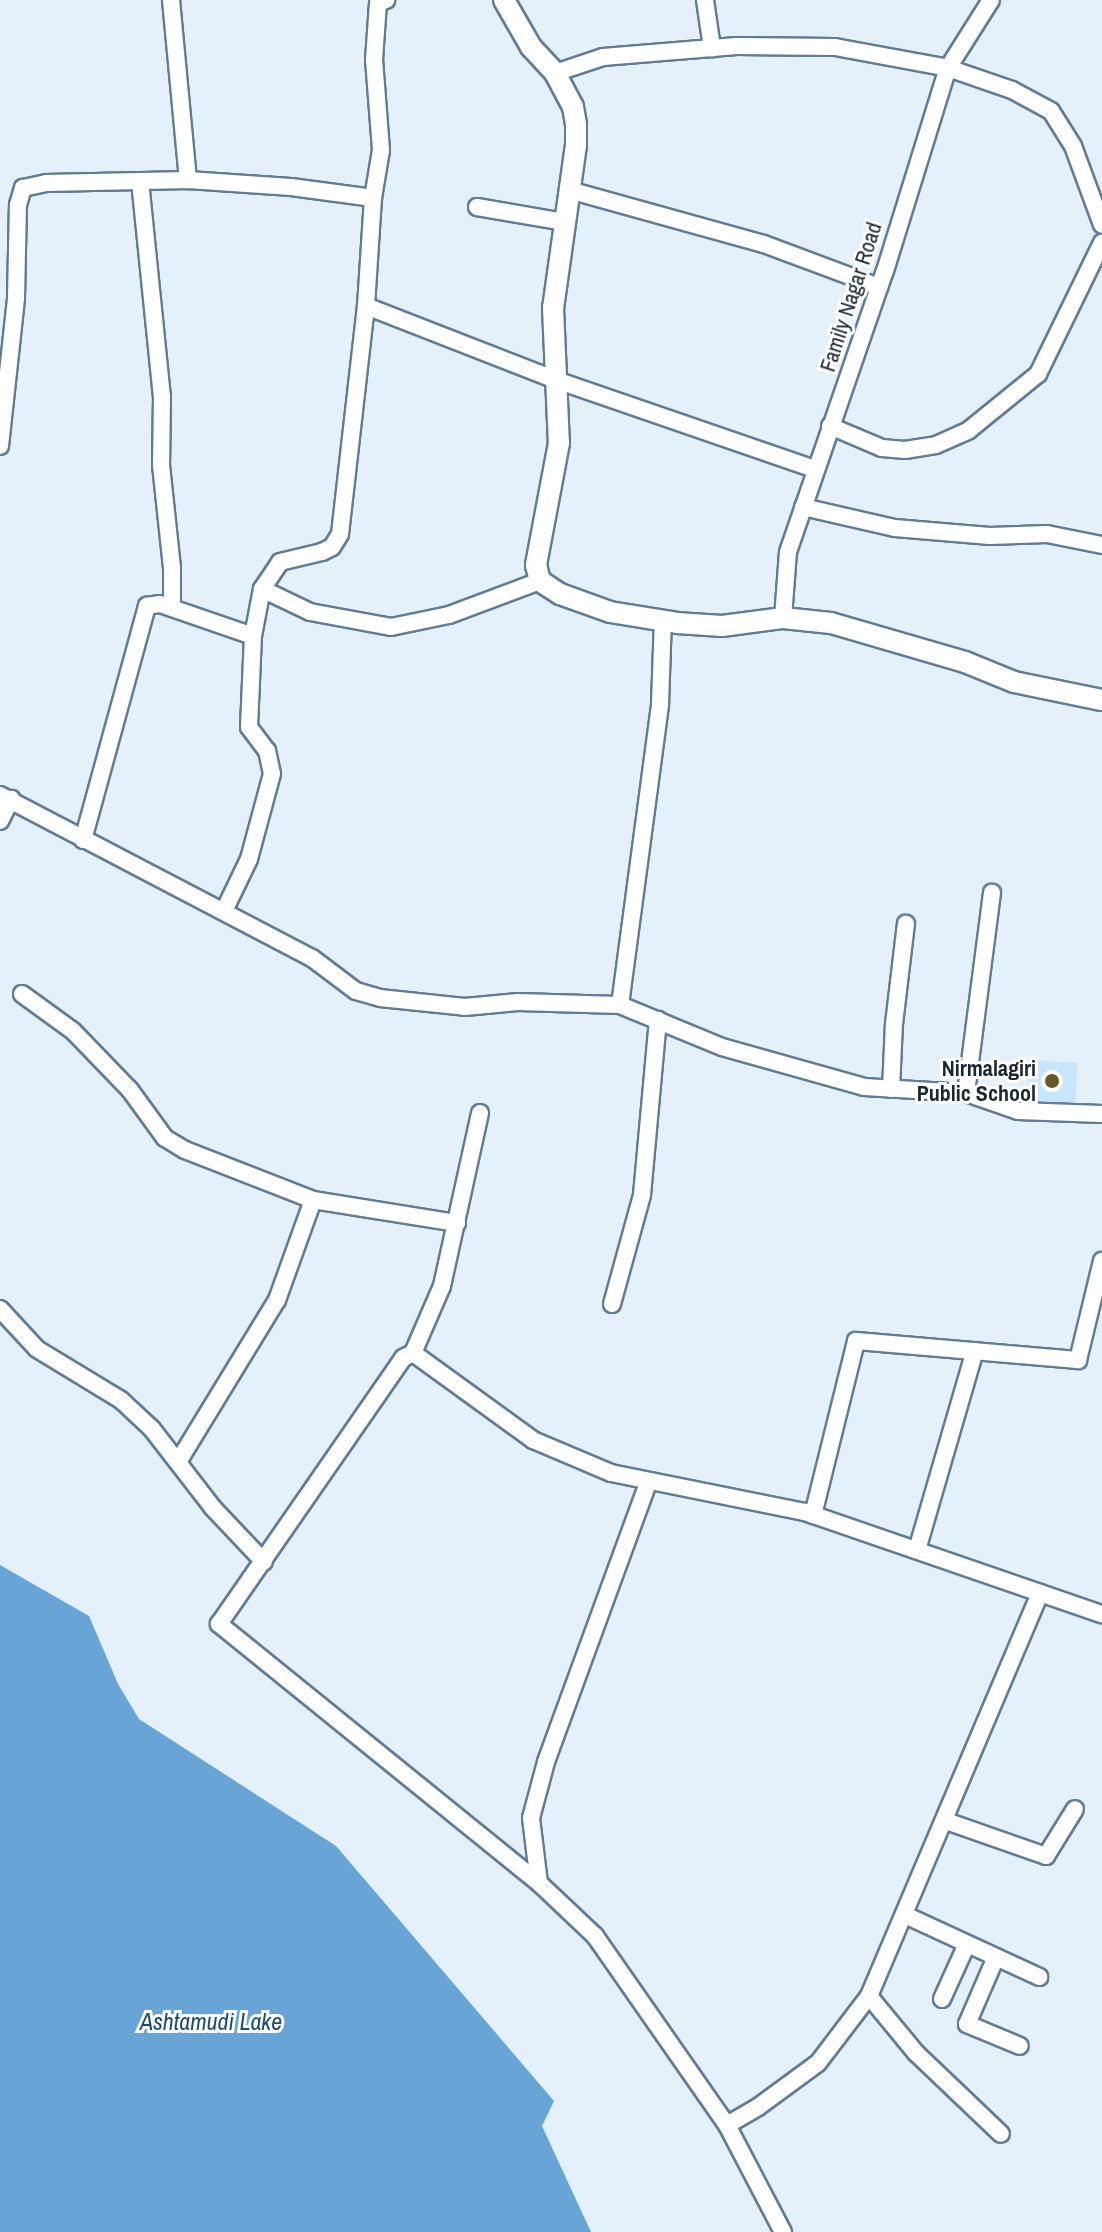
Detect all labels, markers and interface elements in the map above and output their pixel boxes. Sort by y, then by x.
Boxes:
street label: Family Nagar Road [814,219,888,375]
place label: Nirmalagiri Public School [917,1055,1036,1106]
marker: Nirmalagiri Public School [1043,1072,1061,1090]
water label: Ashtamudi Lake [140,2008,282,2036]

